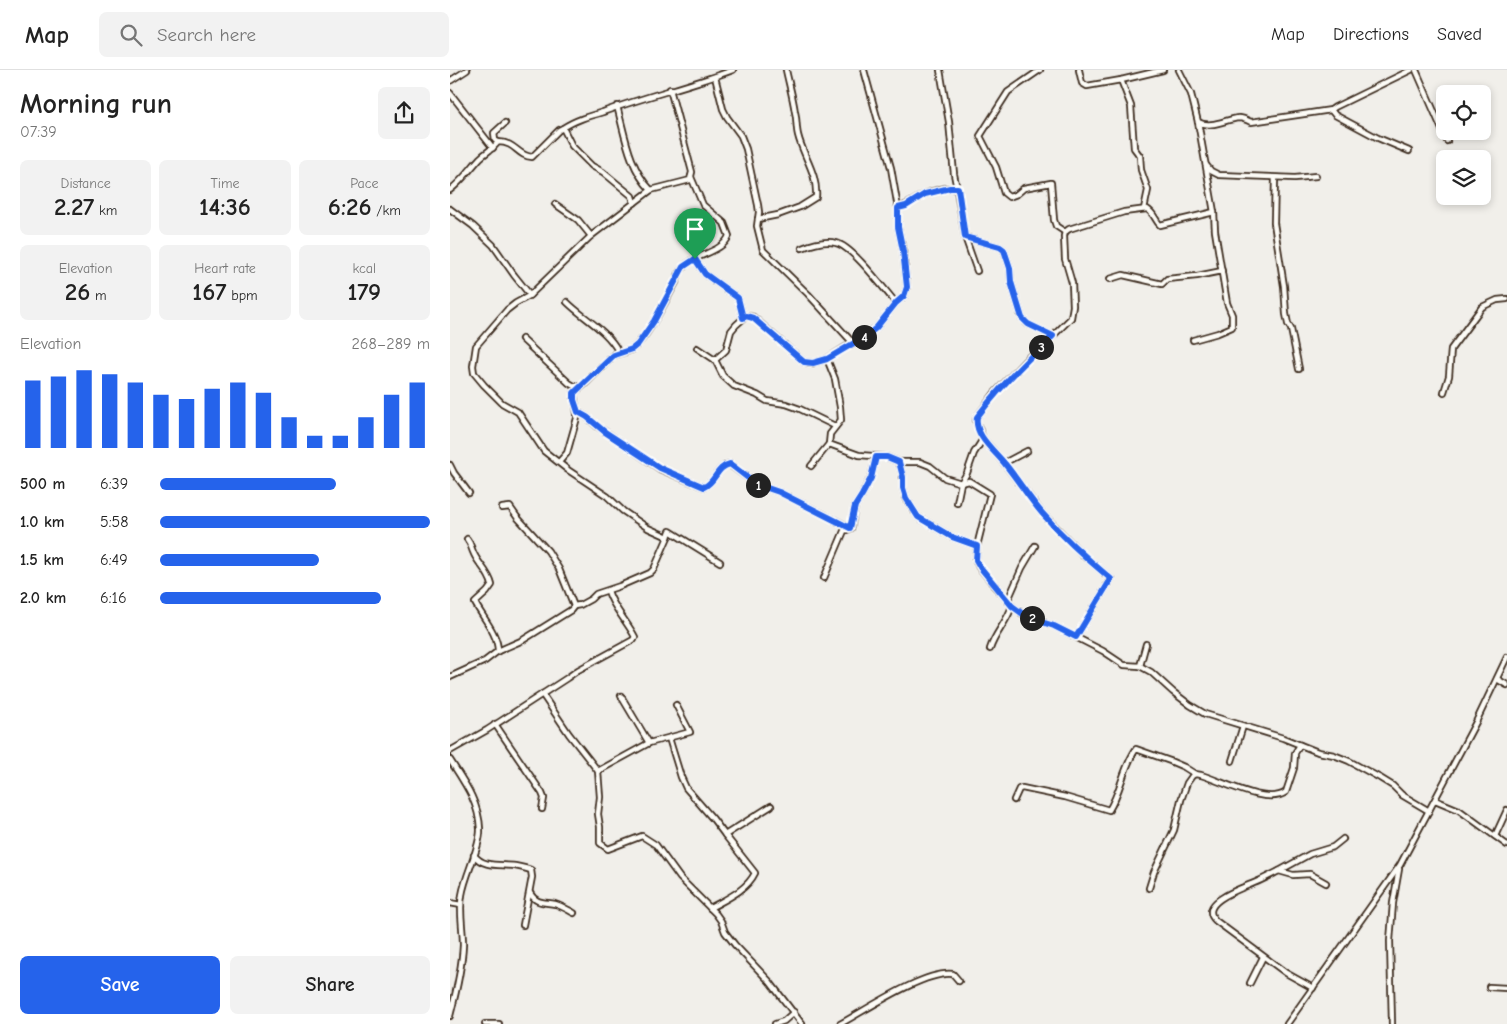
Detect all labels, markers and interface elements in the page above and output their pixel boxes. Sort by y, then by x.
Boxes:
search box [99,12,449,57]
text: Map [25,21,69,49]
icon: search [117,21,145,49]
text: Search here [157,24,256,46]
text: Map [1271,24,1305,45]
text: Directions [1333,24,1409,45]
text: Saved [1437,24,1482,45]
map controls [1436,85,1491,205]
button: locate [1436,85,1491,140]
button: share [378,87,430,139]
text: Morning run [20,88,172,120]
text: 07:39 [20,123,57,141]
button: layers [1436,150,1491,205]
text: Distance [61,175,111,192]
text: Time [210,175,240,192]
text: Pace [350,175,378,192]
text: 2.27 [54,192,94,221]
text: 14:36 [199,192,251,221]
text: 6:26 [328,192,372,221]
text: km [94,202,117,219]
text: /km [372,202,401,219]
pin [674,208,716,259]
icon: arrive [681,215,709,243]
text: Elevation [59,260,112,277]
text: Heart rate [194,260,256,277]
text: kcal [353,260,376,277]
text: 26 [65,277,90,306]
text: 167 [192,277,226,306]
text: 179 [347,277,381,306]
text: m [90,287,107,304]
text: bpm [226,287,258,304]
pin: 4 [852,324,876,350]
text: 4 [861,329,868,346]
pin: 3 [1028,334,1054,360]
text: Elevation [20,335,81,353]
text: 268–289 m [351,335,430,353]
text: 3 [1038,339,1045,356]
pin: 1 [746,472,770,498]
text: 500 m [20,475,65,493]
text: 6:39 [100,475,128,493]
text: 1 [756,477,761,494]
text: 1.0 km [20,513,65,531]
text: 5:58 [100,513,128,531]
text: 1.5 km [20,551,64,569]
text: 6:49 [100,551,128,569]
text: 2.0 km [20,589,66,607]
text: 6:16 [100,589,127,607]
pin: 2 [1020,606,1044,630]
text: 2 [1029,610,1036,627]
button: Save [20,956,220,1014]
button: Share [230,956,430,1014]

